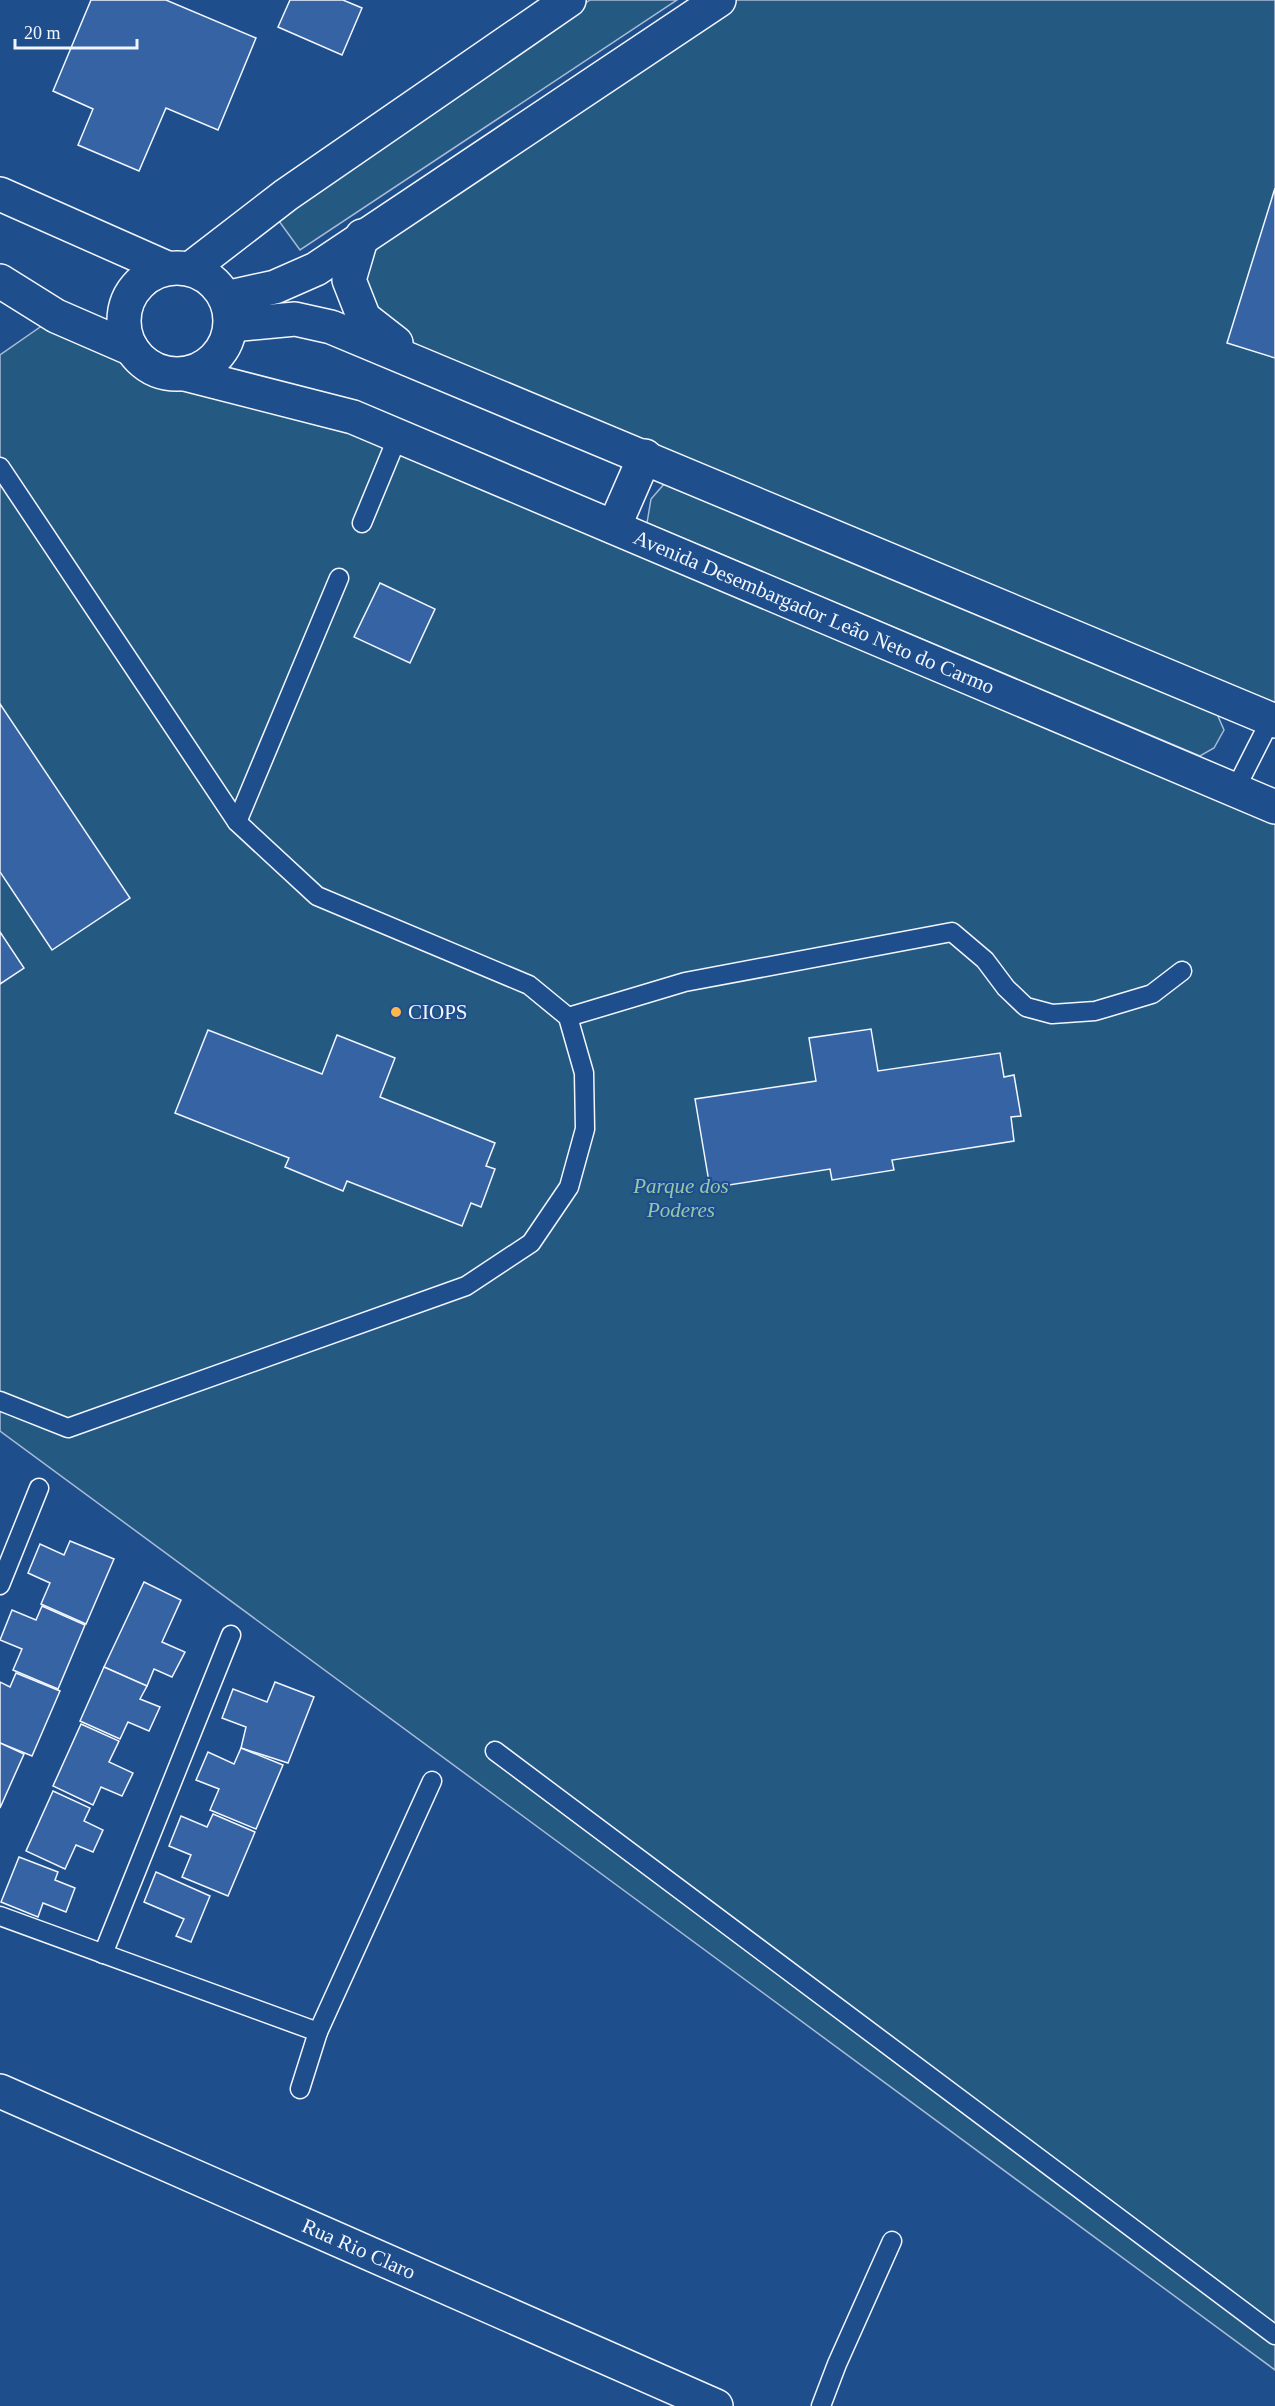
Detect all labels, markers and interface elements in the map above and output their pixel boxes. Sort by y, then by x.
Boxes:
scale bar [15,12,136,50]
text: 20 m [24,23,61,43]
street label: Avenida Desembargador Leão Neto do Carmo [630,525,998,699]
place label: CIOPS [408,1000,468,1024]
marker: CIOPS [389,1005,403,1019]
park label: Parque dos Poderes [632,1174,729,1222]
street label: Rua Rio Claro [298,2213,419,2284]

